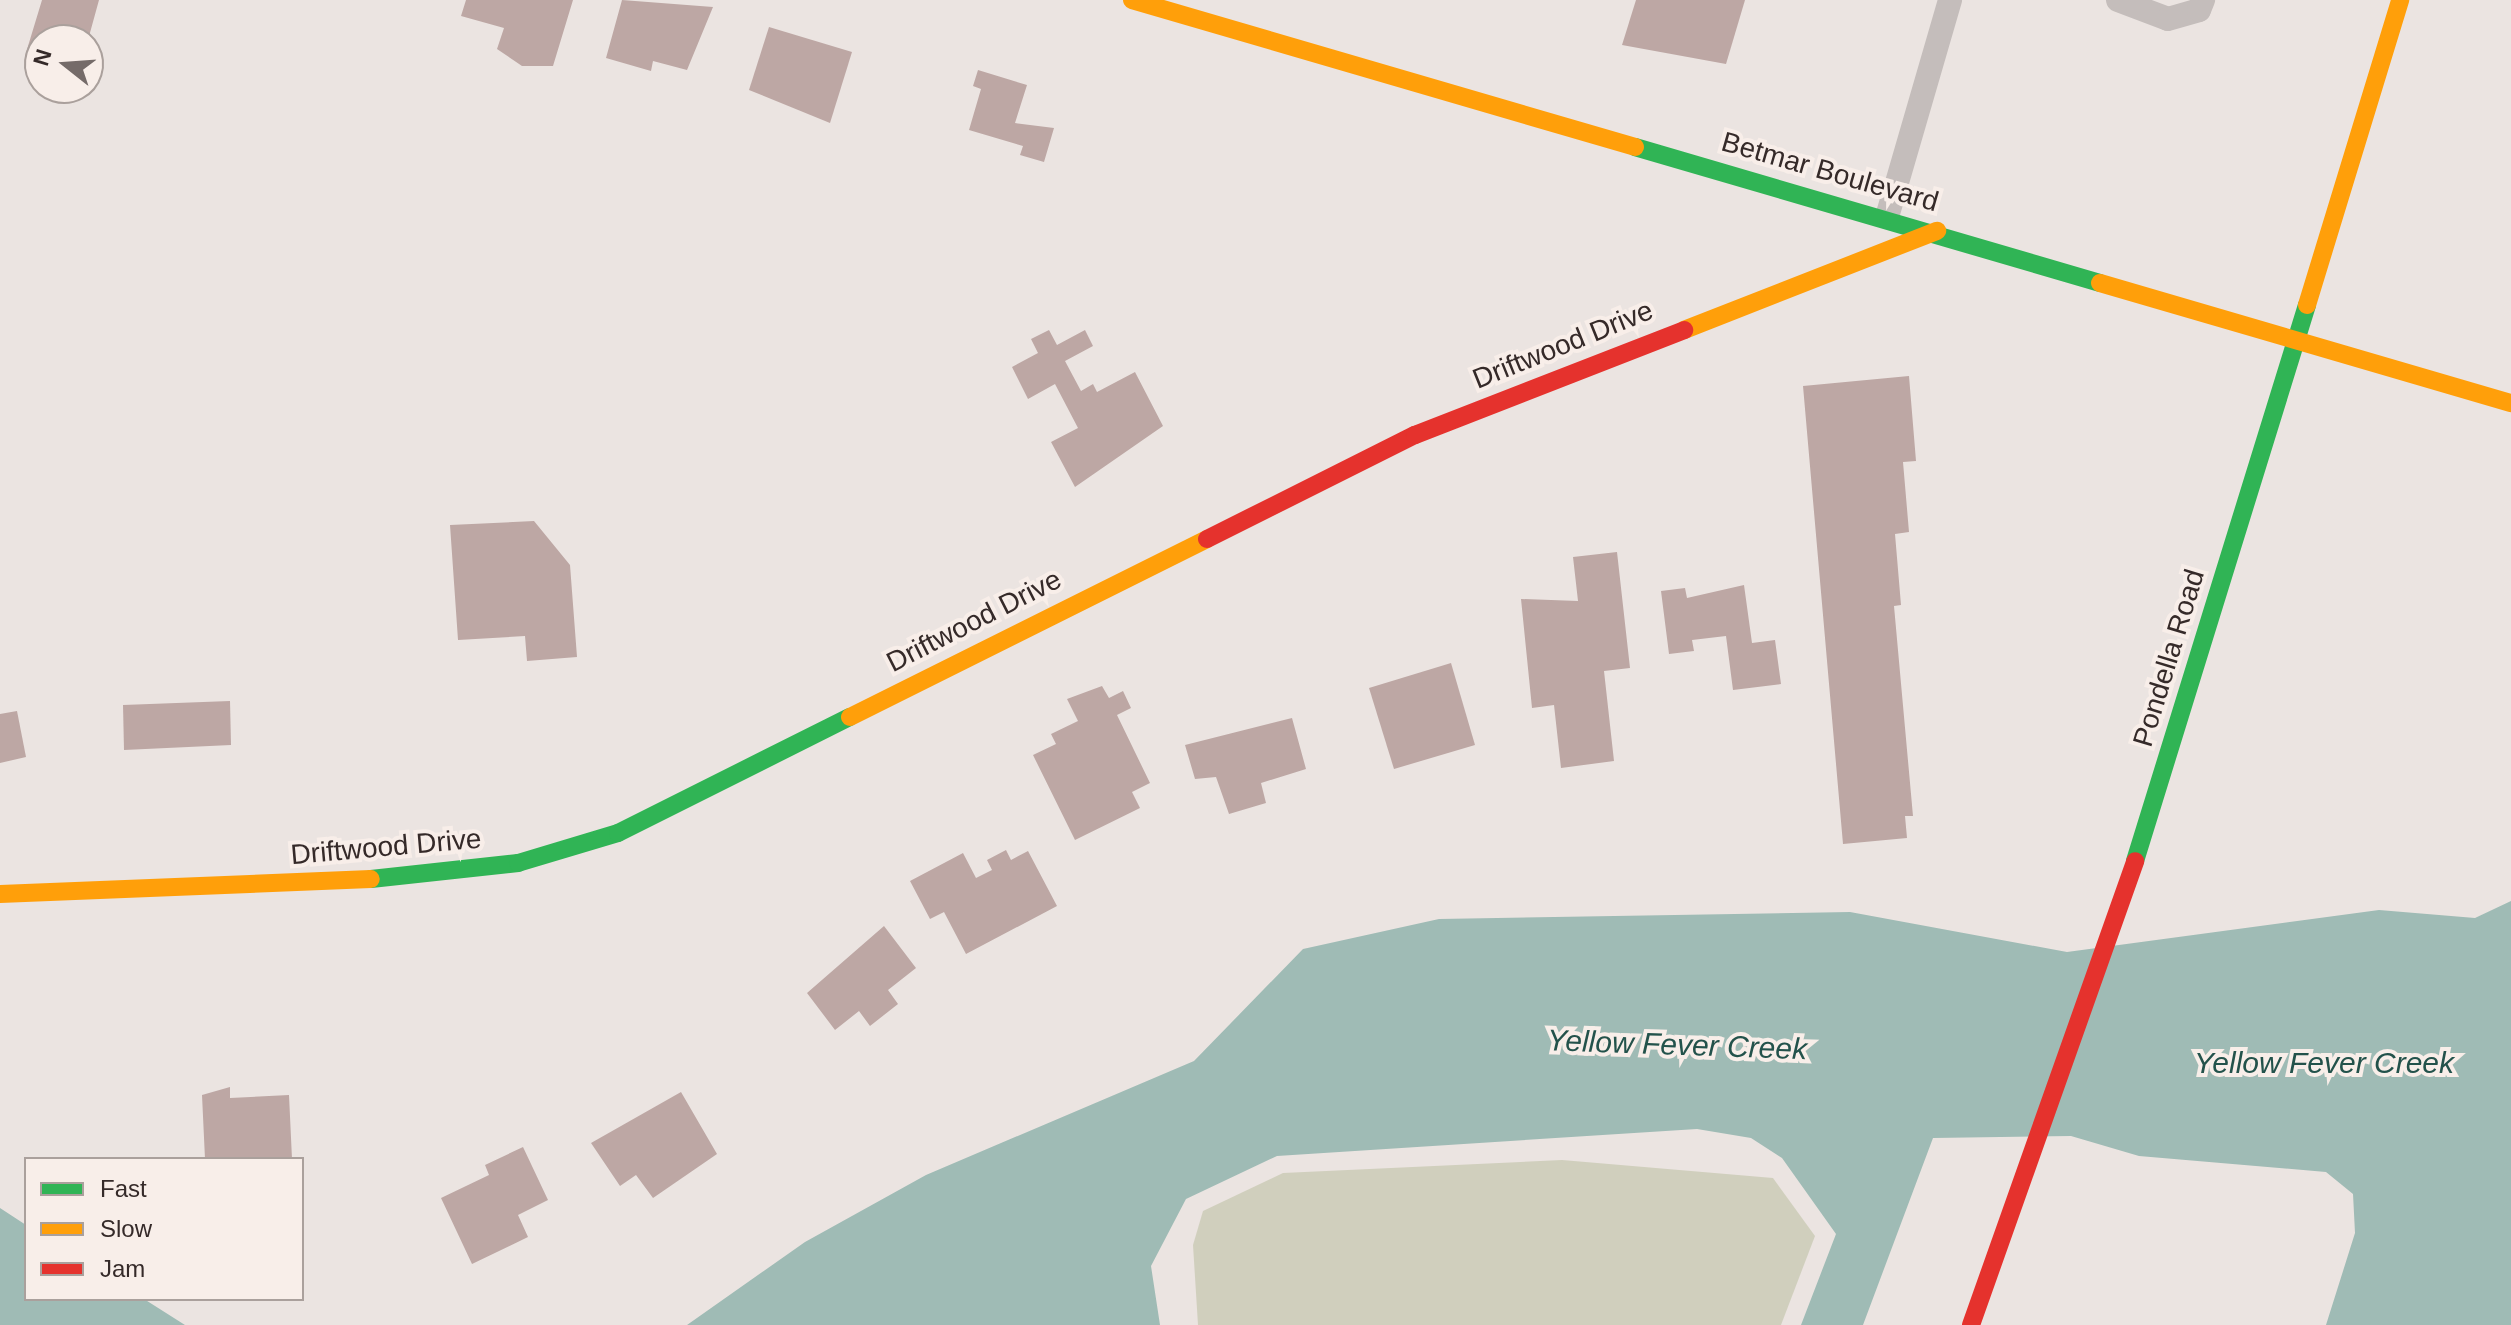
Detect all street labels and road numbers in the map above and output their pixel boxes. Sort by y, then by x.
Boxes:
street label: Betmar Boulevard [1718,125,1942,219]
street label: Driftwood Drive [1468,294,1658,396]
street label: Driftwood Drive [881,563,1067,679]
street label: Pondella Road [2126,565,2212,751]
street label: Driftwood Drive [289,822,483,872]

